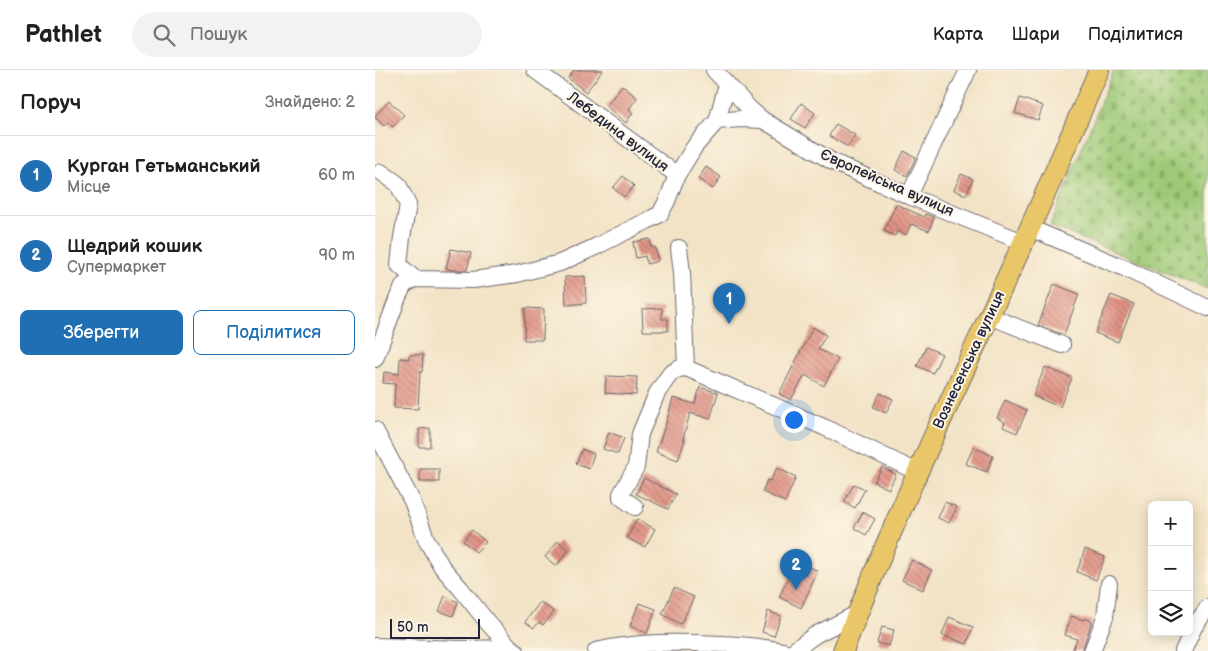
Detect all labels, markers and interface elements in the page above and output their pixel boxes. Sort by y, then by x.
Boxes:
search box [132,12,482,57]
text: Pathlet [25,20,102,49]
icon: search [150,21,178,49]
text: Пошук [190,23,247,46]
text: Карта [933,24,983,45]
text: Шари [1011,24,1060,45]
text: Поділитися [1088,24,1183,45]
street label: Лебедина вулиця [563,87,673,176]
text: Поруч [20,90,81,115]
text: Знайдено: 2 [265,93,355,112]
street label: Європейська вулиця [817,145,957,221]
text: Курган Гетьманський [67,155,260,178]
text: 1 [33,166,39,185]
text: 60 m [318,166,355,185]
text: Місце [67,178,111,197]
text: Щедрий кошик [67,235,202,258]
text: 2 [31,246,41,265]
text: 90 m [319,246,355,265]
text: Супермаркет [67,258,166,277]
pin: 1 [713,283,745,324]
street label: Вознесенська вулиця [929,288,1009,432]
button: Зберегти [20,310,183,355]
button: Поділитися [193,310,355,355]
your location [781,407,807,433]
map controls [1148,501,1193,636]
button: + [1148,501,1193,546]
button: − [1148,546,1193,591]
pin: 2 [780,549,812,590]
button: layers [1148,591,1193,636]
scale bar [390,616,480,639]
text: 50 m [397,619,429,636]

